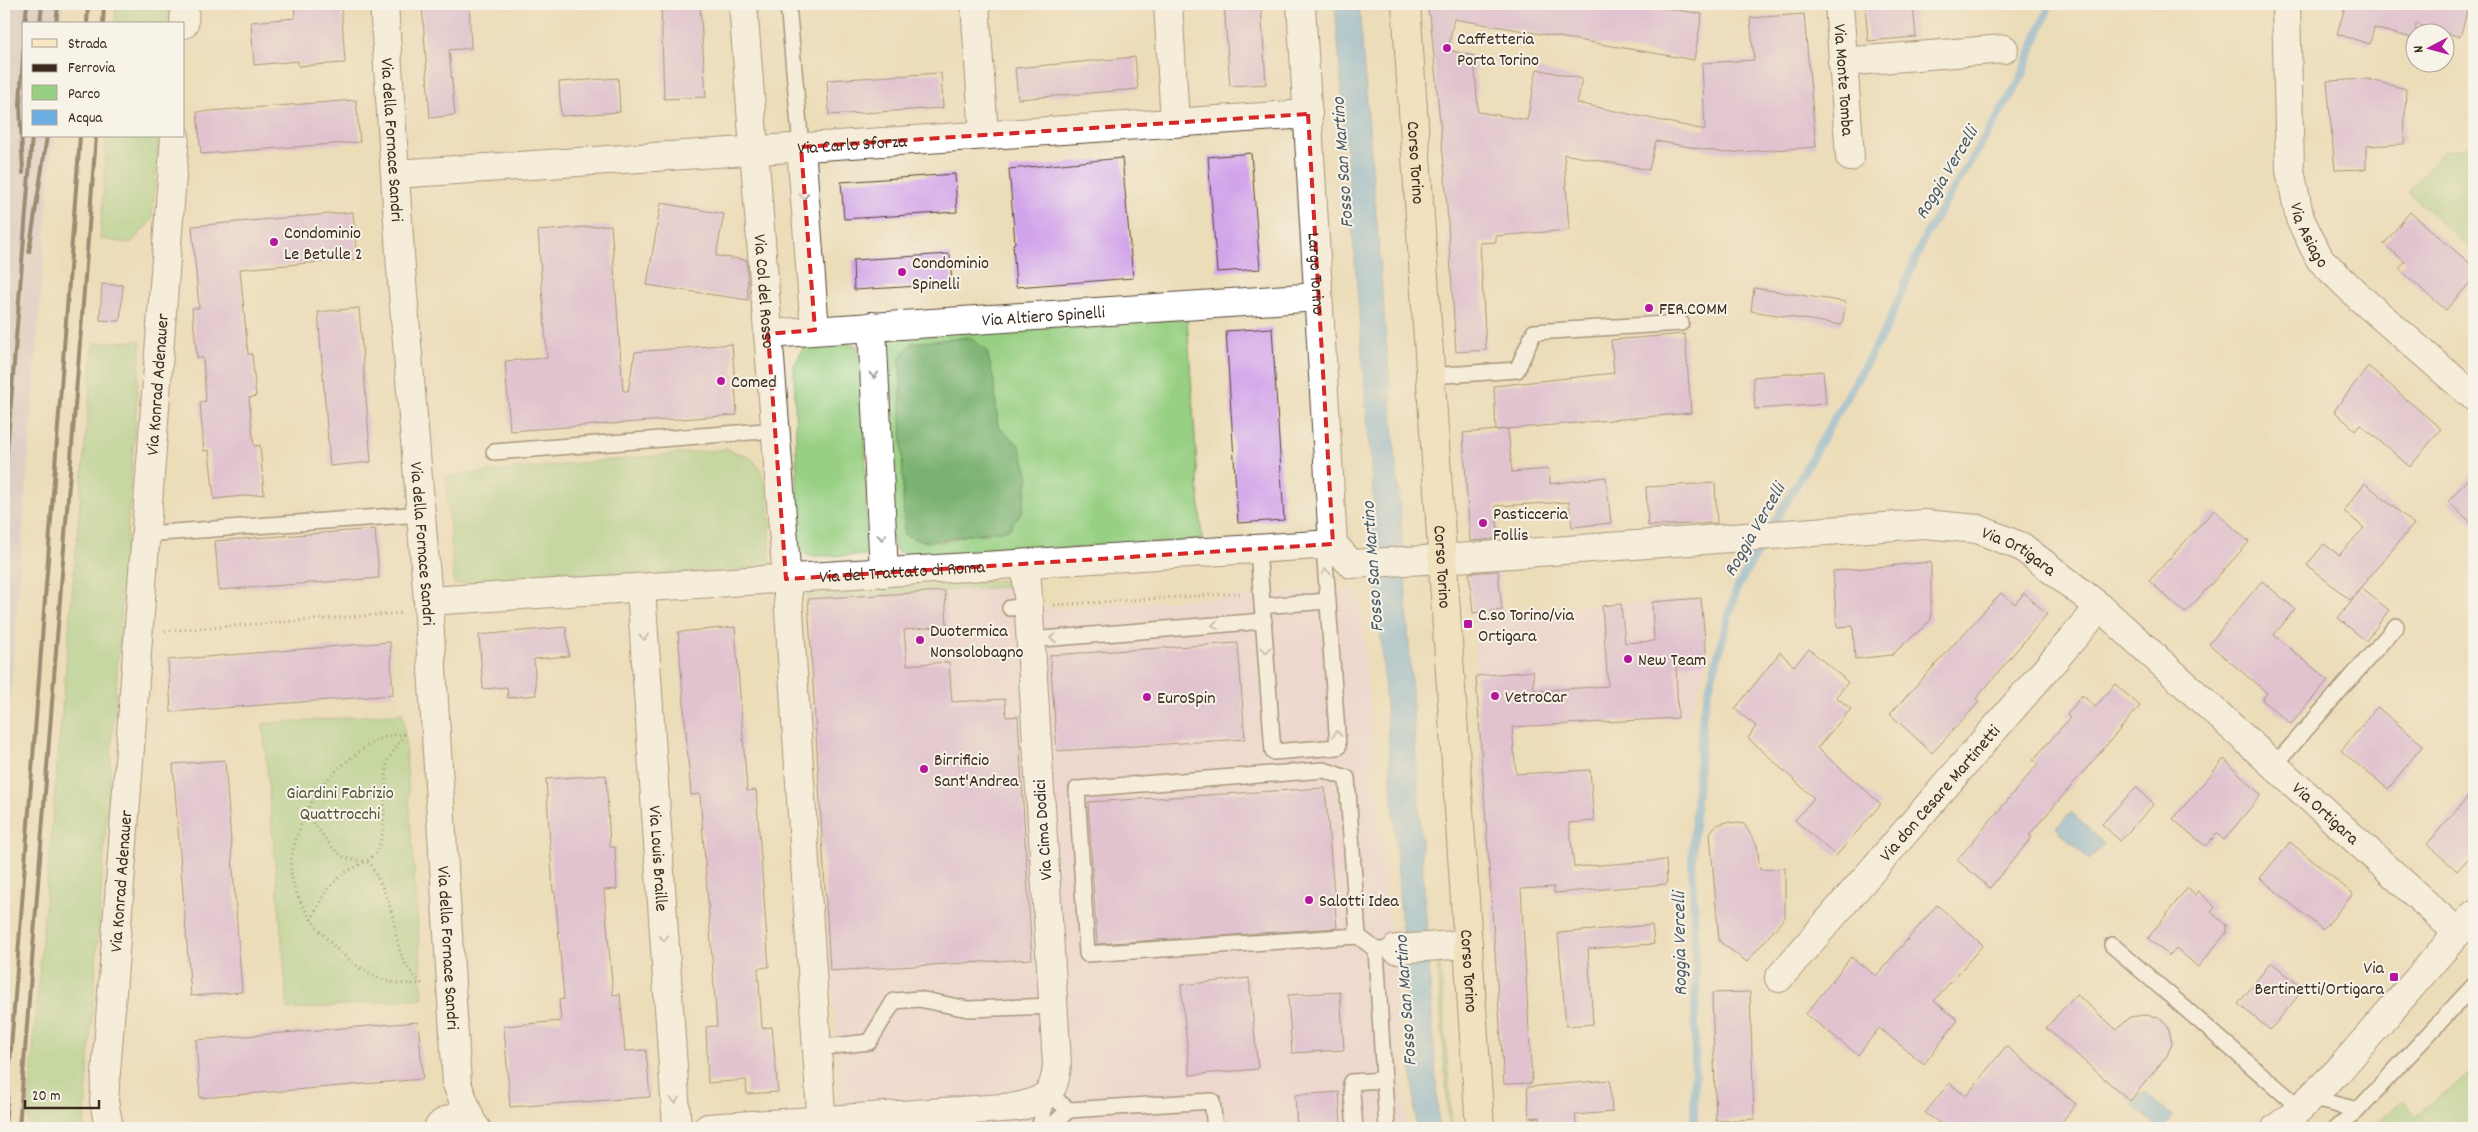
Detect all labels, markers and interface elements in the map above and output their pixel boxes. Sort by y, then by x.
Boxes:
legend [22,22,185,138]
north arrow [2406,22,2456,72]
street label: Via Monte Tomba [1825,23,1858,137]
place label: Caffetteria Porta Torino [1457,28,1539,74]
text: Strada [68,34,108,56]
marker: Caffetteria Porta Torino [1441,42,1453,54]
text: N [2409,45,2429,54]
street label: Via della Fornace Sandri [372,57,408,223]
text: Ferrovia [68,58,116,80]
text: Parco [68,84,100,106]
water label: Fosso San Martino [1326,95,1363,229]
text: Acqua [68,108,103,130]
water label: Roggia Vercelli [1910,119,1988,225]
street label: Corso Torino [1399,120,1429,205]
street label: Via Carlo Sforza [797,130,908,163]
one-way arrow [799,192,810,200]
street label: Via Asiago [2282,200,2333,275]
place label: Condominio Le Betulle 2 [284,222,363,268]
street label: Largo Torino [1300,232,1329,316]
street label: Via Col del Rosso [746,233,779,349]
marker: Condominio Le Betulle 2 [268,236,280,248]
place label: Condominio Spinelli [912,252,989,298]
marker: Condominio Spinelli [896,266,908,278]
place label: FER.COMM [1659,298,1727,323]
street label: Via Altiero Spinelli [981,301,1106,335]
marker: FER.COMM [1643,302,1655,314]
street label: Via Konrad Adenauer [142,312,177,456]
place label: Comed [731,371,777,396]
one-way arrow [869,371,880,379]
marker: Comed [715,375,727,387]
street label: Via della Fornace Sandri [402,461,439,626]
water label: Roggia Vercelli [1718,476,1796,583]
water label: Fosso San Martino [1356,499,1393,633]
place label: Pasticceria Follis [1493,503,1568,549]
marker: Pasticceria Follis [1477,517,1489,529]
street label: Via Ortigara [1977,522,2061,584]
street label: Corso Torino [1425,525,1456,609]
one-way arrow [877,534,888,542]
street label: Via del Trattato di Roma [819,556,986,591]
one-way arrow [1320,568,1331,576]
place label: C.so Torino/via Ortigara [1478,604,1574,650]
marker: C.so Torino/via Ortigara [1462,618,1474,630]
place label: Duotermica Nonsolobagno [930,620,1024,666]
one-way arrow [1211,620,1219,631]
one-way arrow [638,633,649,641]
one-way arrow [1049,633,1057,644]
marker: Duotermica Nonsolobagno [914,634,926,646]
one-way arrow [1260,647,1271,655]
place label: New Team [1638,649,1706,674]
marker: New Team [1622,653,1634,665]
place label: VetroCar [1505,686,1567,711]
place label: EuroSpin [1157,687,1215,712]
marker: VetroCar [1489,690,1501,702]
marker: EuroSpin [1141,691,1153,703]
street label: Via don Cesare Martinetti [1875,721,2007,868]
one-way arrow [1332,730,1343,738]
place label: Birrificio Sant'Andrea [934,749,1019,795]
marker: Birrificio Sant'Andrea [918,763,930,775]
street label: Via Ortigara [2285,777,2364,852]
street label: Via Cima Dodici [1028,778,1060,881]
park label: Giardini Fabrizio Quattrocchi [286,782,394,828]
street label: Via Louis Braille [641,805,673,912]
street label: Via Konrad Adenauer [105,809,140,953]
street label: Via della Fornace Sandri [429,865,464,1031]
water label: Roggia Vercelli [1667,888,1696,996]
place label: Salotti Idea [1319,890,1399,915]
marker: Salotti Idea [1303,894,1315,906]
street label: Corso Torino [1452,929,1482,1013]
water label: Fosso San Martino [1389,933,1426,1067]
one-way arrow [659,935,670,943]
place label: Via Bertinetti/Ortigara [2255,957,2385,1003]
marker: Via Bertinetti/Ortigara [2388,971,2400,983]
scale bar [25,1077,99,1109]
text: 20 m [32,1086,60,1108]
one-way arrow [670,1097,681,1105]

